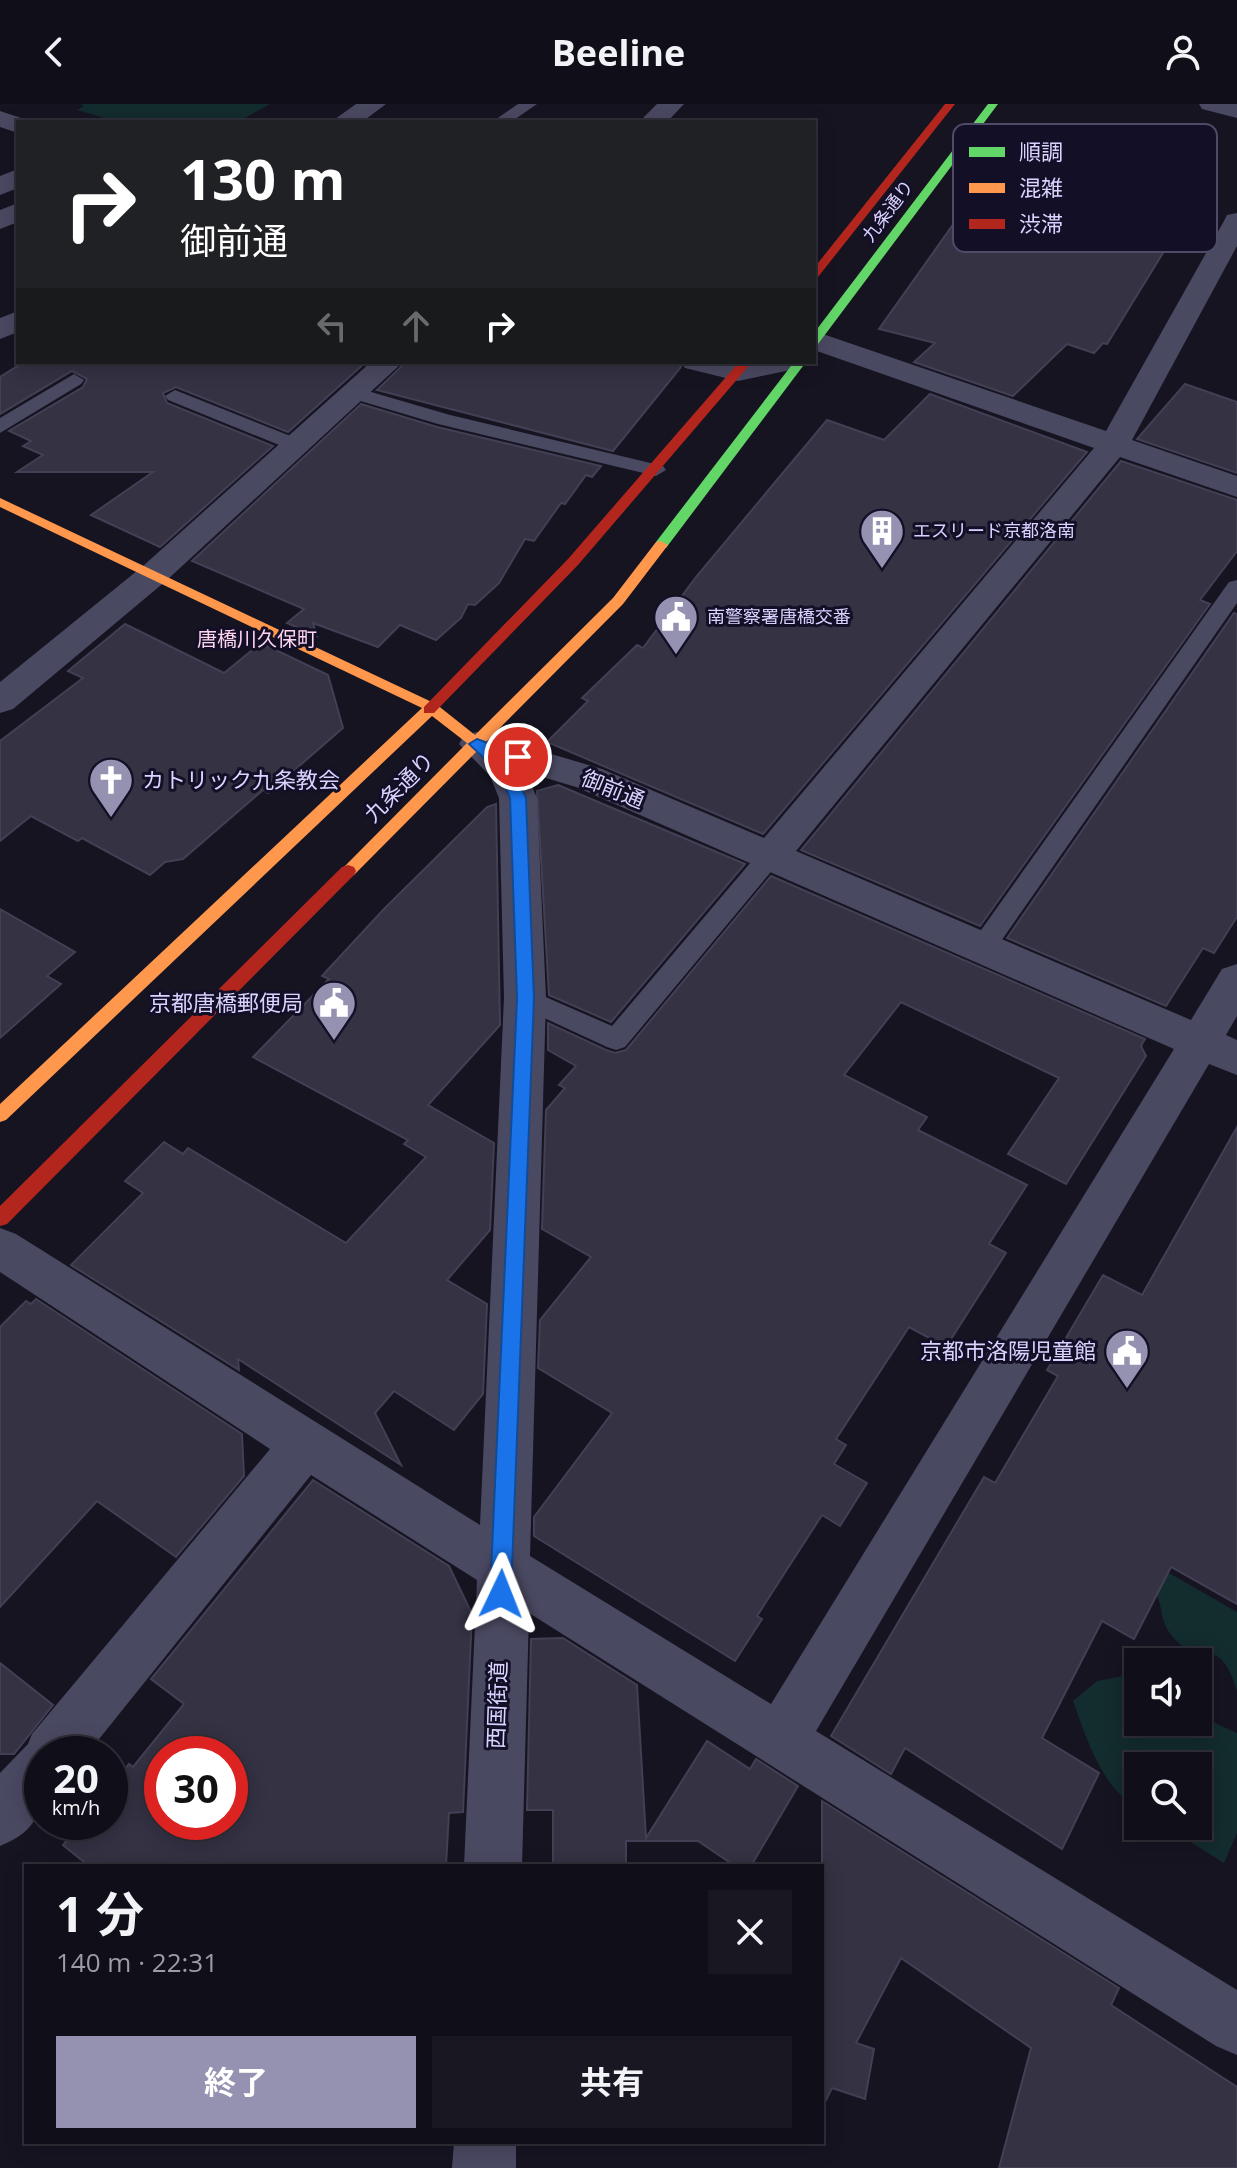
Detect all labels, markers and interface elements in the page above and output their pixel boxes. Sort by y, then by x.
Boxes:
text: Beeline [552,28,685,77]
icon: back [32,30,76,74]
icon: person [1161,30,1205,74]
legend [953,124,1217,252]
text: 順調 [1019,136,1063,166]
text: 130 m [180,140,346,216]
icon: right [48,152,152,256]
text: 混雑 [1019,172,1063,202]
street label: 九条通り [856,174,918,246]
text: 渋滞 [1019,208,1063,238]
text: 御前通 [180,216,288,265]
icon: left [310,304,354,348]
icon: ahead [394,304,438,348]
icon: right [478,304,522,348]
building icon: エスリード京都洛南 [858,507,906,570]
place label: エスリード京都洛南 [913,518,1075,542]
public building icon: 南警察署唐橋交番 [652,593,700,656]
place label: 南警察署唐橋交番 [707,604,851,628]
district label: 唐橋川久保町 [197,625,317,652]
pin [484,723,552,791]
icon: arrive [496,735,540,779]
street label: 九条通り [357,745,440,828]
church icon: カトリック九条教会 [87,756,135,819]
street label: 御前通 [577,762,650,814]
place label: カトリック九条教会 [142,764,340,794]
public building icon: 京都唐橋郵便局 [310,979,358,1042]
place label: 京都唐橋郵便局 [149,987,303,1017]
public building icon: 京都市洛陽児童館 [1103,1327,1151,1390]
place label: 京都市洛陽児童館 [920,1335,1096,1365]
position arrow [459,1552,543,1636]
map controls [1124,1648,1212,1840]
button: sound [1124,1648,1212,1736]
street label: 西国街道 [479,1660,513,1749]
speed limit sign: 30 [144,1736,248,1840]
text: 20 [53,1750,99,1805]
button: search [1124,1752,1212,1840]
text: km/h [52,1794,100,1821]
text: 1 分 [56,1881,144,1946]
button: close [708,1890,792,1974]
text: 140 m · 22:31 [56,1944,218,1980]
button: 終了 [56,2036,416,2128]
button: 共有 [432,2036,792,2128]

